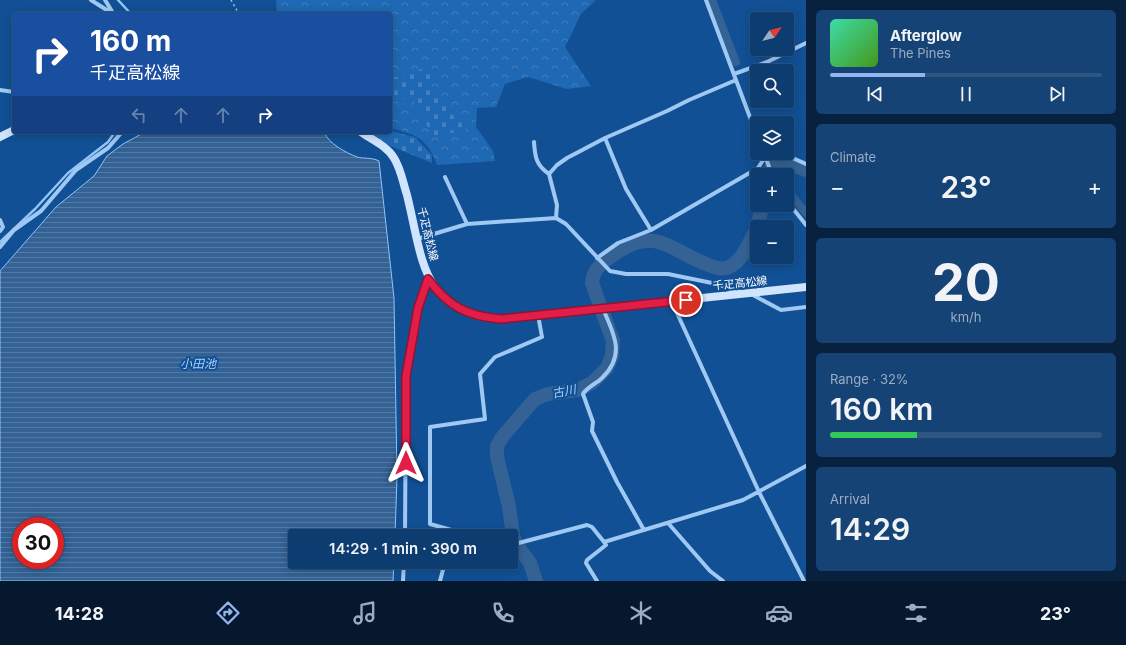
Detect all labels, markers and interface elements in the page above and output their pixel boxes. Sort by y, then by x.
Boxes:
north arrow [750,12,794,56]
map controls [750,12,794,264]
text: 160 m [90,24,171,58]
text: Afterglow [890,26,962,45]
icon: right [24,28,76,80]
text: The Pines [890,45,951,61]
text: 千疋高松線 [90,62,180,83]
button: search [750,64,794,108]
icon: previous [864,83,886,105]
icon: pause [955,83,977,105]
icon: next [1046,83,1068,105]
icon: left [128,104,150,126]
icon: ahead [170,104,192,126]
icon: ahead [212,104,234,126]
icon: right [254,104,276,126]
button: layers [750,116,794,160]
text: Climate [830,149,876,165]
button: + [750,168,794,212]
text: 23° [940,169,992,205]
text: − [830,174,845,200]
text: + [1087,174,1102,200]
street label: 千疋高松線 [415,206,441,262]
button: − [750,220,794,264]
text: 20 [932,251,1000,314]
street label: 千疋高松線 [712,273,768,293]
pin [669,283,703,317]
icon: arrive [675,289,697,311]
text: km/h [951,309,981,325]
water label: 小田池 [180,356,217,371]
text: Range · 32% [830,371,909,387]
water label: 古川 [551,381,579,401]
text: 160 km [830,391,933,427]
position arrow [385,442,427,484]
text: Arrival [830,491,870,507]
text: 14:29 [830,511,910,547]
speed limit sign: 30 [12,517,64,569]
text: 14:29 · 1 min · 390 m [329,539,477,558]
icon: directions [214,599,242,627]
icon: music [351,599,379,627]
icon: phone [489,599,517,627]
icon: climate [627,599,655,627]
icon: car [765,599,793,627]
icon: filters [902,599,930,627]
text: 14:28 [55,603,104,624]
text: 23° [1040,603,1071,624]

